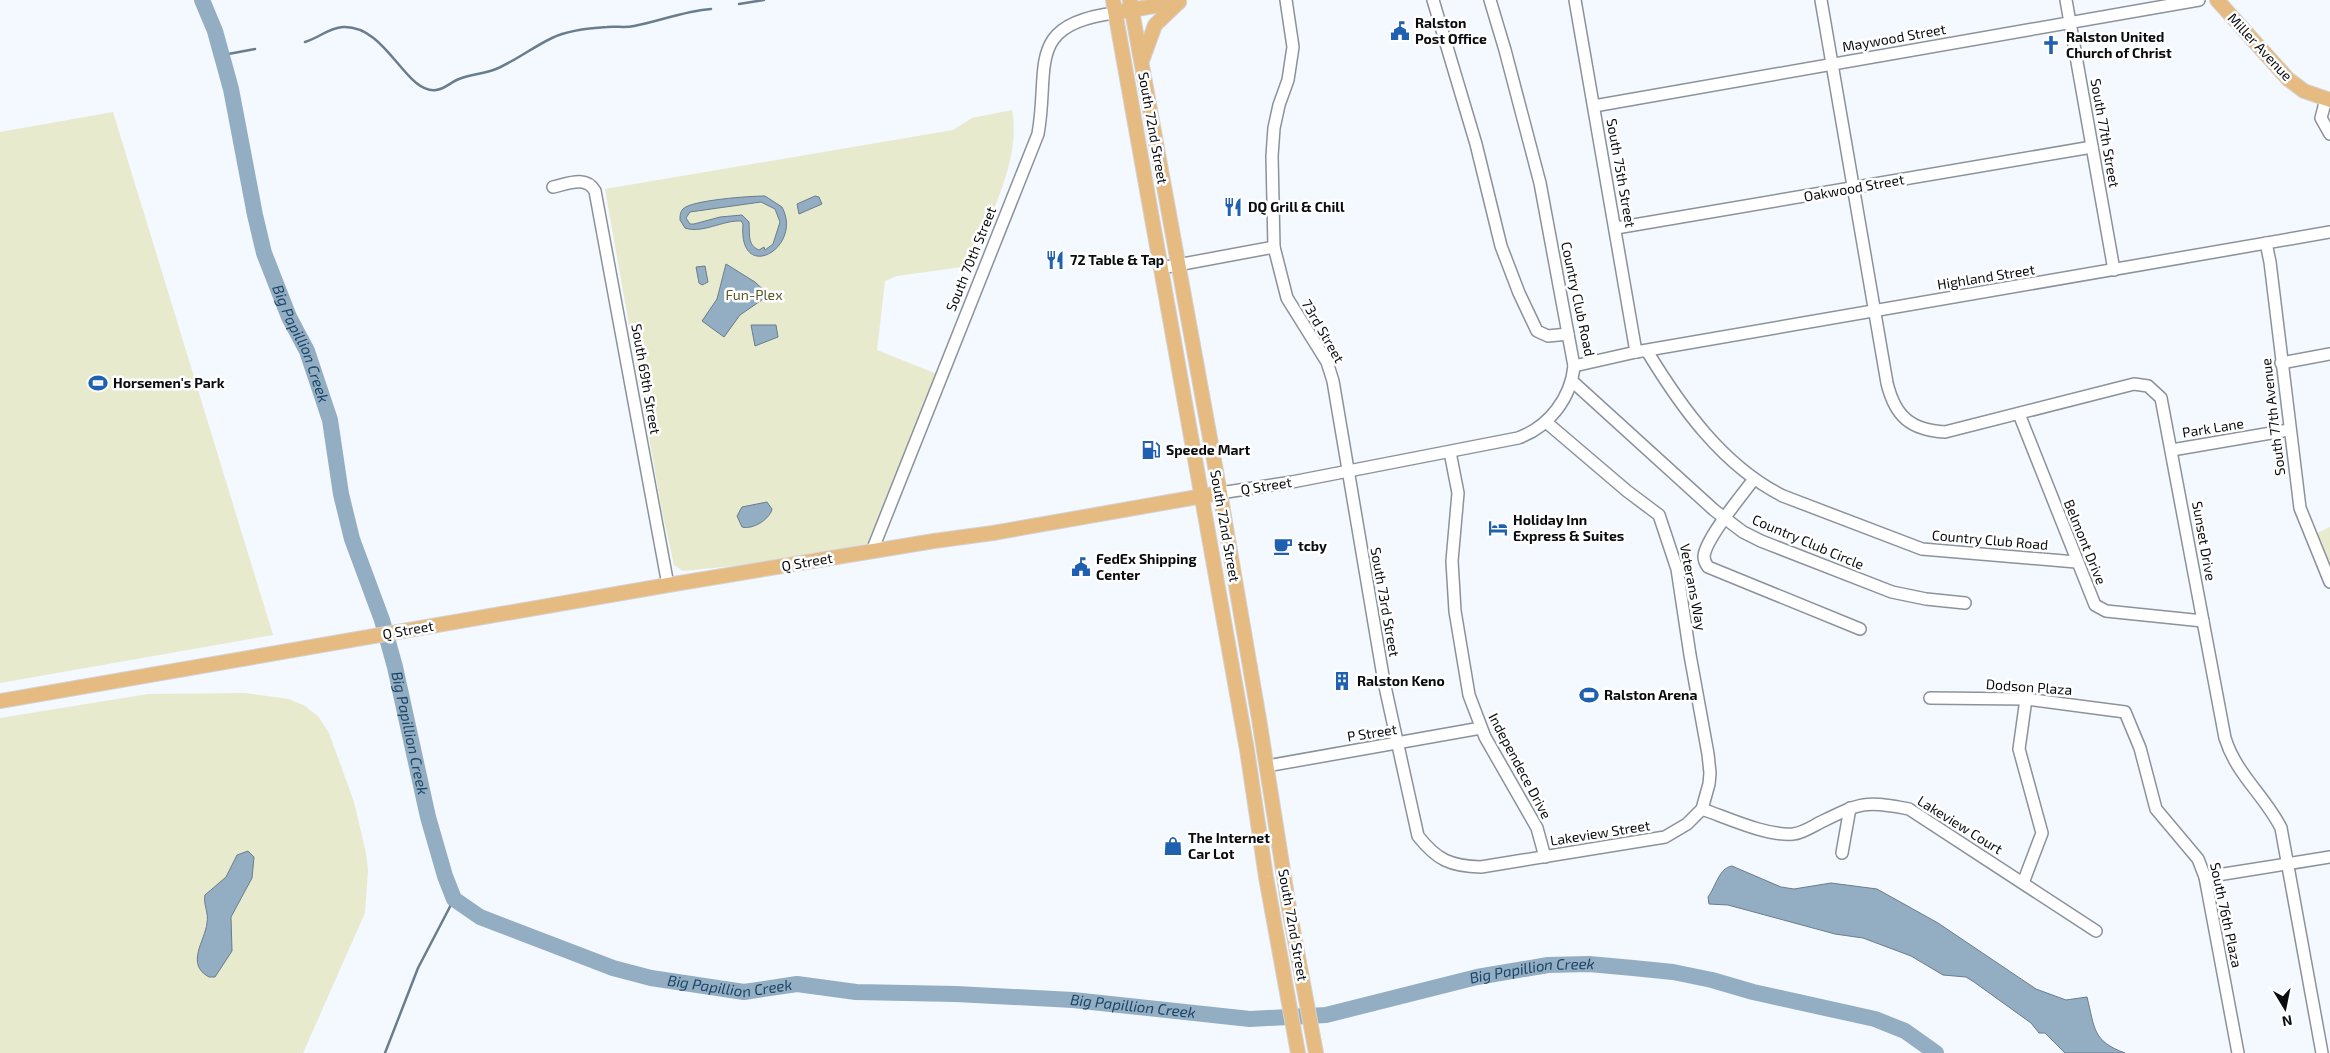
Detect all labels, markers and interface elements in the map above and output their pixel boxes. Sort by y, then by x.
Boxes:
street label: Miller Avenue [2225,9,2296,84]
place label: Ralston Post Office [1415,14,1487,47]
public building icon: Ralston Post Office [1389,20,1411,42]
street label: Maywood Street [1841,20,1947,55]
place label: Ralston United Church of Christ [2066,28,2172,61]
church icon: Ralston United Church of Christ [2040,34,2062,56]
street label: South 72nd Street [1135,70,1172,185]
street label: South 77th Street [2088,77,2123,189]
street label: South 75th Street [1604,117,1639,229]
street label: Oakwood Street [1802,170,1905,205]
restaurant icon: DQ Grill & Chill [1222,196,1244,218]
place label: DQ Grill & Chill [1248,198,1345,216]
street label: South 70th Street [942,204,999,314]
street label: Country Club Road [1558,240,1599,358]
restaurant icon: 72 Table & Tap [1044,249,1066,271]
place label: 72 Table & Tap [1070,251,1164,268]
street label: Highland Street [1936,260,2036,293]
water label: Big Papillion Creek [269,282,334,405]
park label: Fun-Plex [725,286,783,303]
street label: 73rd Street [1298,296,1348,366]
street label: South 69th Street [628,322,665,435]
street label: South 77th Avenue [2257,358,2288,477]
sports icon: Horsemen's Park [87,372,109,394]
place label: Horsemen's Park [113,374,225,391]
street label: Park Lane [2181,414,2245,441]
fuel station icon: Speede Mart [1140,439,1162,461]
place label: Speede Mart [1166,441,1250,458]
street label: South 72nd Street [1207,468,1244,583]
street label: Q Street [1239,473,1293,498]
street label: Belmont Drive [2061,497,2110,587]
street label: Sunset Drive [2189,500,2220,582]
street label: Country Club Circle [1750,510,1867,573]
place label: Holiday Inn Express & Suites [1513,511,1624,544]
hotel icon: Holiday Inn Express & Suites [1487,517,1509,539]
street label: Country Club Road [1931,526,2049,553]
cafe icon: tcby [1272,535,1294,557]
place label: tcby [1298,537,1327,554]
street label: Veterans Way [1677,542,1710,632]
street label: South 73rd Street [1367,546,1403,658]
street label: Q Street [780,549,834,574]
place label: FedEx Shipping Center [1096,550,1197,583]
public building icon: FedEx Shipping Center [1070,556,1092,578]
street label: Q Street [381,617,435,642]
water label: Big Papillion Creek [388,669,433,797]
building icon: Ralston Keno [1331,670,1353,692]
place label: Ralston Keno [1357,672,1445,689]
street label: Dodson Plaza [1985,675,2073,698]
sports icon: Ralston Arena [1578,684,1600,706]
place label: Ralston Arena [1604,686,1697,703]
street label: Independece Drive [1485,710,1555,822]
street label: P Street [1346,720,1398,745]
street label: Lakeview Court [1915,792,2006,857]
street label: Lakeview Street [1549,816,1651,849]
place label: The Internet Car Lot [1188,829,1270,862]
shop icon: The Internet Car Lot [1162,835,1184,857]
street label: South 76th Plaza [2207,861,2246,969]
street label: South 72nd Street [1275,867,1312,982]
water label: Big Papillion Creek [1467,954,1596,987]
water label: Big Papillion Creek [666,971,793,1000]
north arrow [2260,983,2310,1033]
water label: Big Papillion Creek [1069,990,1197,1021]
text: N [2281,1012,2294,1031]

